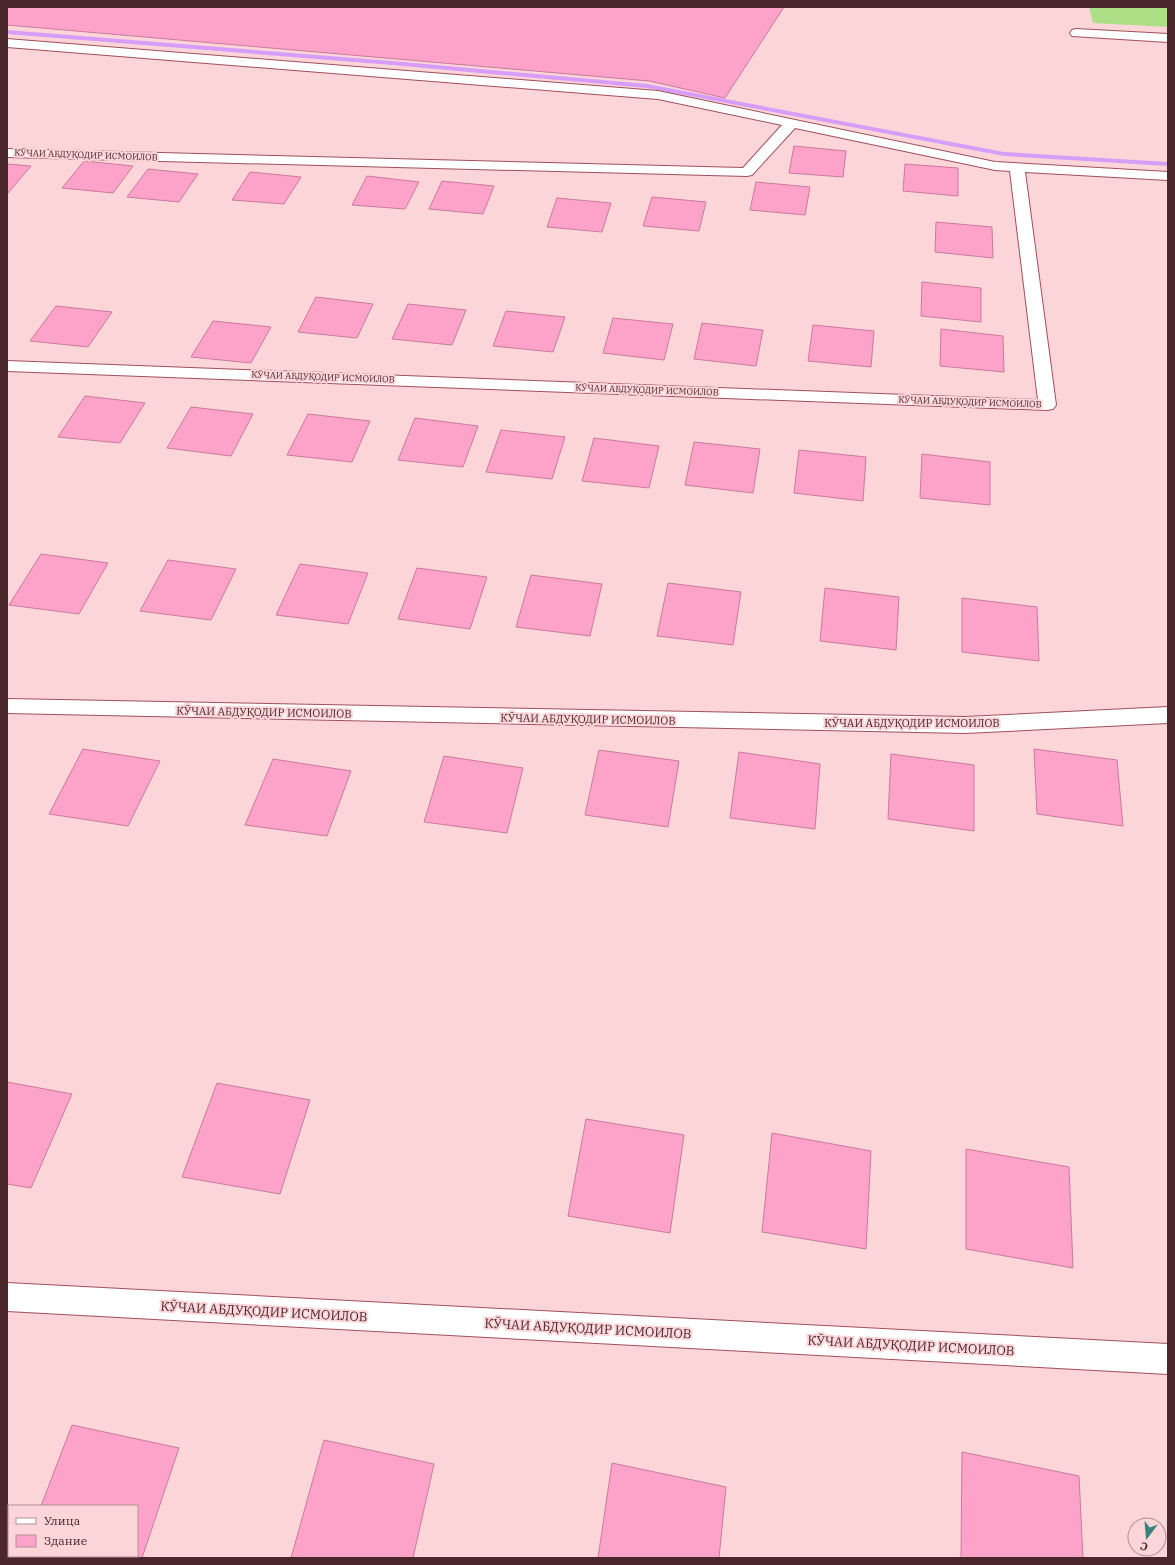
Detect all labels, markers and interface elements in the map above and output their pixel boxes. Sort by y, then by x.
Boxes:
street label: КӮЧАИ АБДУҚОДИР ИСМОИЛОВ [14,146,158,163]
street label: КӮЧАИ АБДУҚОДИР ИСМОИЛОВ [251,368,395,385]
street label: КӮЧАИ АБДУҚОДИР ИСМОИЛОВ [575,381,719,398]
street label: КӮЧАИ АБДУҚОДИР ИСМОИЛОВ [898,393,1042,410]
street label: КӮЧАИ АБДУҚОДИР ИСМОИЛОВ [176,703,352,721]
street label: КӮЧАИ АБДУҚОДИР ИСМОИЛОВ [500,710,676,728]
street label: КӮЧАИ АБДУҚОДИР ИСМОИЛОВ [824,716,1000,730]
street label: КӮЧАИ АБДУҚОДИР ИСМОИЛОВ [160,1298,368,1325]
street label: КӮЧАИ АБДУҚОДИР ИСМОИЛОВ [484,1315,692,1342]
street label: КӮЧАИ АБДУҚОДИР ИСМОИЛОВ [807,1332,1015,1359]
legend [8,1505,138,1557]
text: Улица [44,1513,81,1528]
north arrow [1127,1517,1167,1557]
text: Здание [44,1533,87,1548]
text: С [1139,1539,1150,1554]

